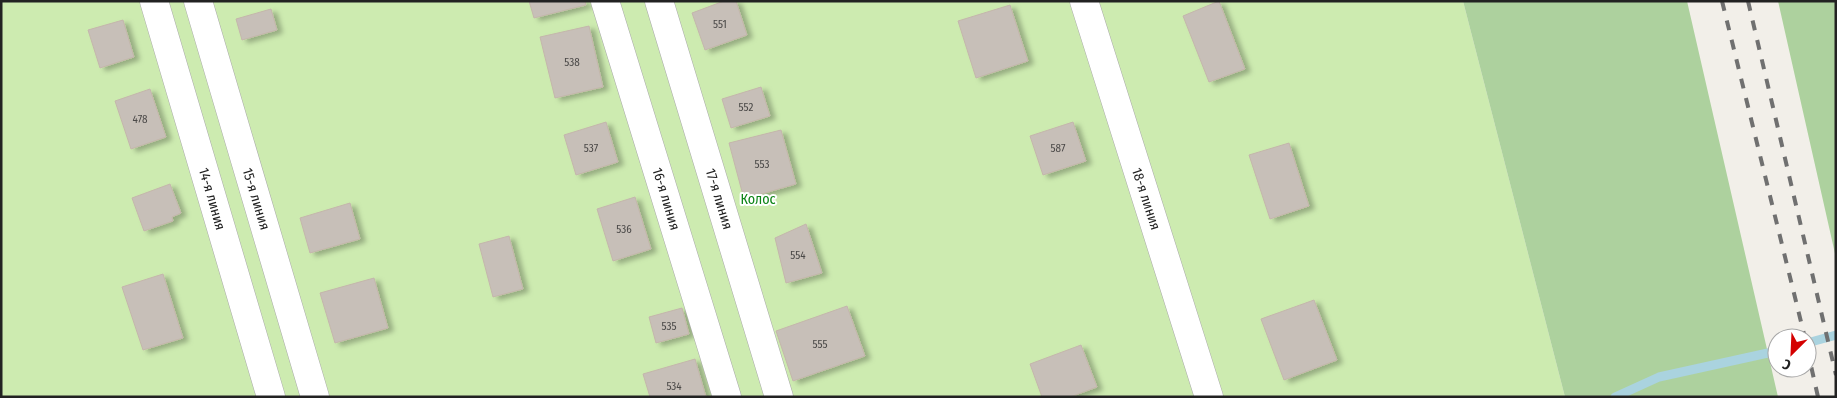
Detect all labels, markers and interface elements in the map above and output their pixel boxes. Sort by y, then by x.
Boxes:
house number: 551 [713,18,727,31]
house number: 538 [564,56,580,69]
house number: 552 [739,101,754,114]
house number: 478 [133,113,148,126]
house number: 537 [584,142,599,155]
house number: 587 [1051,142,1066,155]
house number: 553 [755,158,769,171]
street label: 14-я линия [195,166,229,232]
street label: 15-я линия [239,166,273,232]
street label: 16-я линия [648,166,684,232]
street label: 17-я линия [702,166,736,232]
street label: 18-я линия [1128,166,1164,232]
park label: Колос [740,191,776,208]
house number: 536 [616,223,632,236]
house number: 554 [790,249,806,262]
house number: 535 [662,320,676,333]
north arrow [1767,328,1817,378]
house number: 555 [812,338,828,351]
text: С [1780,355,1794,374]
house number: 534 [666,380,682,393]

